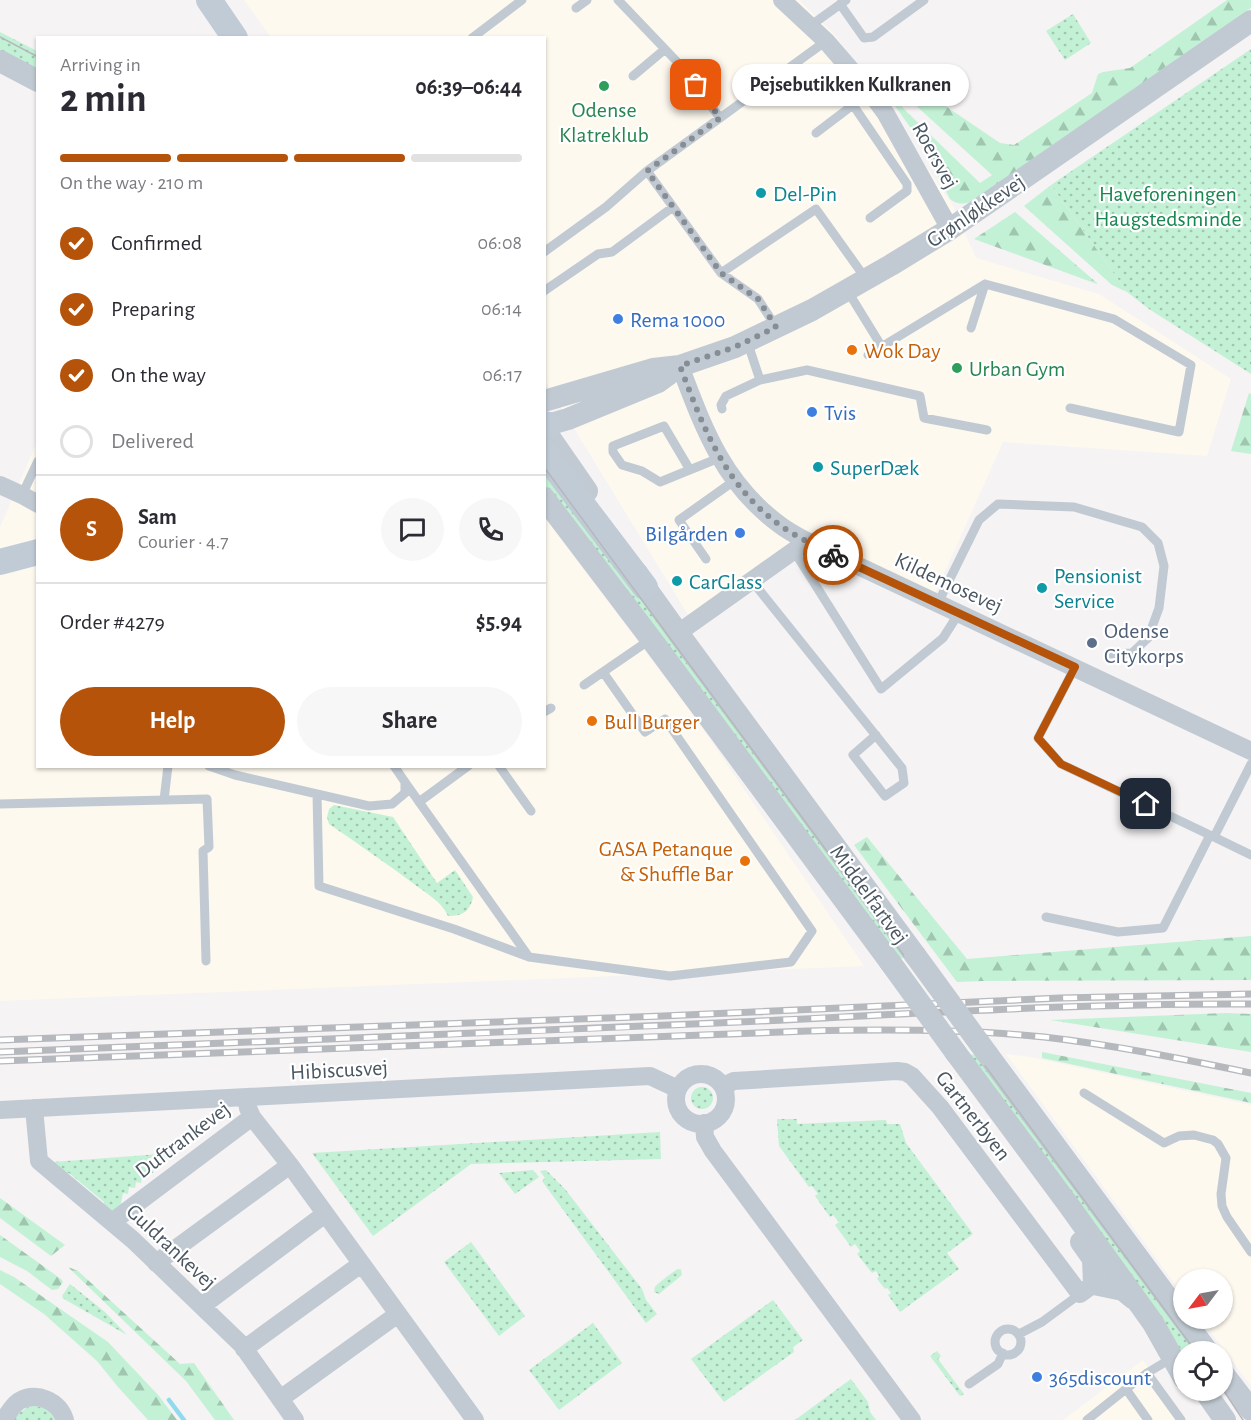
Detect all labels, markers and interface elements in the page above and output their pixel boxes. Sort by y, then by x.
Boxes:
text: Arriving in [60,55,141,75]
pin [670,59,721,110]
callout: Pejsebutikken Kulkranen [732,64,969,106]
icon: bag [679,68,712,101]
text: Pejsebutikken Kulkranen [750,75,951,95]
text: 06:39–06:44 [415,76,522,98]
marker: Odense Klatreklub [597,79,611,93]
text: 2 min [60,80,147,119]
place label: Odense Klatreklub [559,99,649,146]
street label: Roersvej [908,118,962,193]
street label: Grønløkkevej [923,170,1028,251]
text: On the way · 210 m [60,173,203,193]
place label: Del-Pin [773,183,837,205]
park label: Haveforeningen Haugstedsminde [1094,183,1242,230]
marker: Del-Pin [754,186,768,200]
icon: check [60,227,93,260]
text: Confirmed [111,232,202,254]
text: 06:08 [477,233,522,253]
icon: check [60,293,93,326]
text: Preparing [111,298,195,320]
text: 06:14 [481,299,522,319]
place label: Rema 1000 [630,309,725,331]
marker: Rema 1000 [611,312,625,326]
place label: Wok Day [864,340,941,362]
marker: Wok Day [845,343,859,357]
place label: Urban Gym [969,358,1065,380]
icon: check [60,359,93,392]
marker: Urban Gym [950,361,964,375]
text: On the way [111,364,206,386]
text: 06:17 [482,365,522,385]
place label: Tvis [824,402,856,424]
marker: Tvis [805,405,819,419]
text: Delivered [111,430,194,452]
place label: SuperDæk [830,457,919,479]
marker: SuperDæk [811,460,825,474]
button: chat [381,498,444,561]
button: phone [459,498,522,561]
text: Sam [138,506,177,528]
text: S [86,518,97,540]
place label: Bilgården [645,523,728,545]
courier [803,525,863,585]
marker: Bilgården [733,526,747,540]
text: Courier · 4.7 [138,532,229,552]
icon: bike [817,539,850,572]
street label: Kildemosevej [891,548,1006,617]
place label: Pensionist Service [1054,565,1142,612]
place label: CarGlass [689,571,762,593]
marker: CarGlass [670,574,684,588]
marker: Pensionist Service [1035,581,1049,595]
text: Order #4279 [60,611,165,633]
text: $5.94 [476,611,522,633]
place label: Odense Citykorps [1104,620,1184,667]
marker: Odense Citykorps [1085,636,1099,650]
button: Help [60,687,285,756]
button: Share [297,687,522,756]
place label: Bull Burger [604,711,699,733]
marker: Bull Burger [585,714,599,728]
pin [1120,778,1171,829]
icon: home [1129,787,1162,820]
place label: GASA Petanque & Shuffle Bar [599,838,733,885]
street label: Middelfartvej [826,841,912,948]
marker: GASA Petanque & Shuffle Bar [738,854,752,868]
street label: Hibiscusvej [290,1056,389,1084]
street label: Gartnerbyen [932,1067,1015,1165]
street label: Duftrankevej [131,1097,234,1182]
street label: Guldrankevej [122,1200,220,1294]
north arrow [1173,1269,1233,1329]
map controls [1173,1269,1233,1401]
button: locate [1173,1341,1233,1401]
place label: 365discount [1049,1367,1151,1389]
marker: 365discount [1030,1370,1044,1384]

